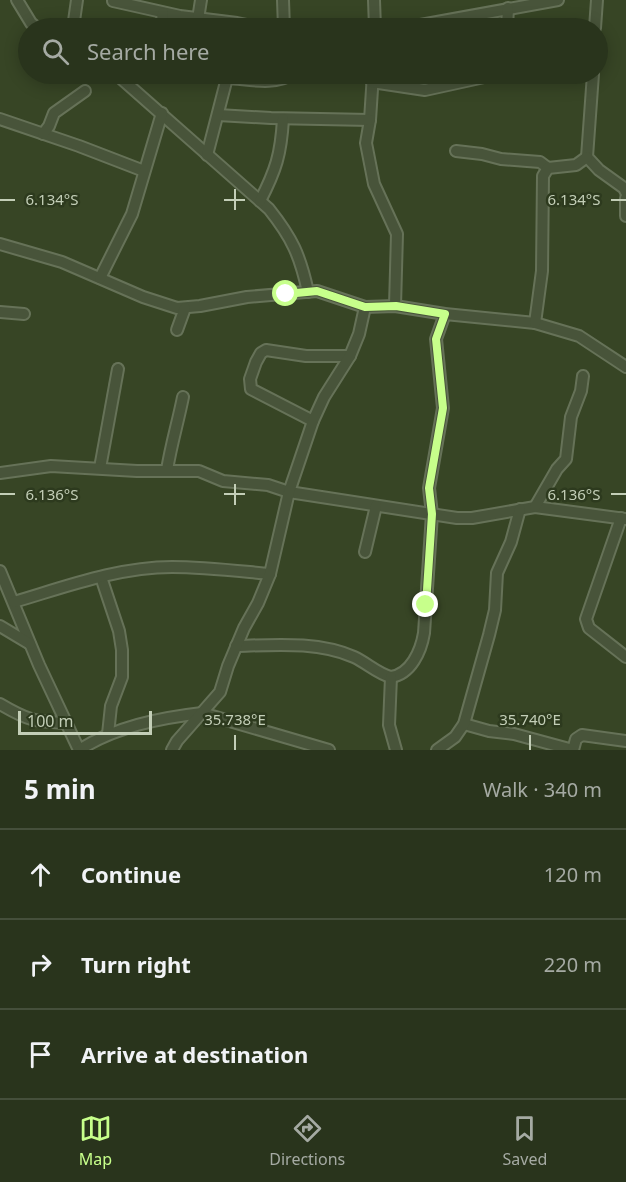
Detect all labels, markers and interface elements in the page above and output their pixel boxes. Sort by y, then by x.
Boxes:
search box [18,18,608,84]
icon: search [39,35,72,68]
text: Search here [87,36,209,66]
text: 6.134°S [26,189,79,209]
text: 6.134°S [548,189,601,209]
route start [272,280,298,306]
text: 6.136°S [26,484,79,504]
text: 6.136°S [548,484,601,504]
route end [412,591,438,617]
scale bar [18,708,152,736]
text: 35.738°E [204,709,266,729]
text: 35.740°E [499,709,561,729]
text: 100 m [27,710,74,732]
text: 5 min [24,771,96,807]
text: Walk · 340 m [483,776,602,803]
icon: ahead [24,858,57,891]
text: Continue [81,859,181,889]
text: 120 m [544,861,602,888]
icon: right [24,948,57,981]
text: Turn right [81,949,191,979]
text: 220 m [544,951,602,978]
icon: arrive [24,1038,57,1071]
text: Arrive at destination [81,1039,308,1069]
tab: Map [79,1112,112,1170]
tab: Directions [269,1112,345,1170]
tab: Saved [503,1112,547,1170]

